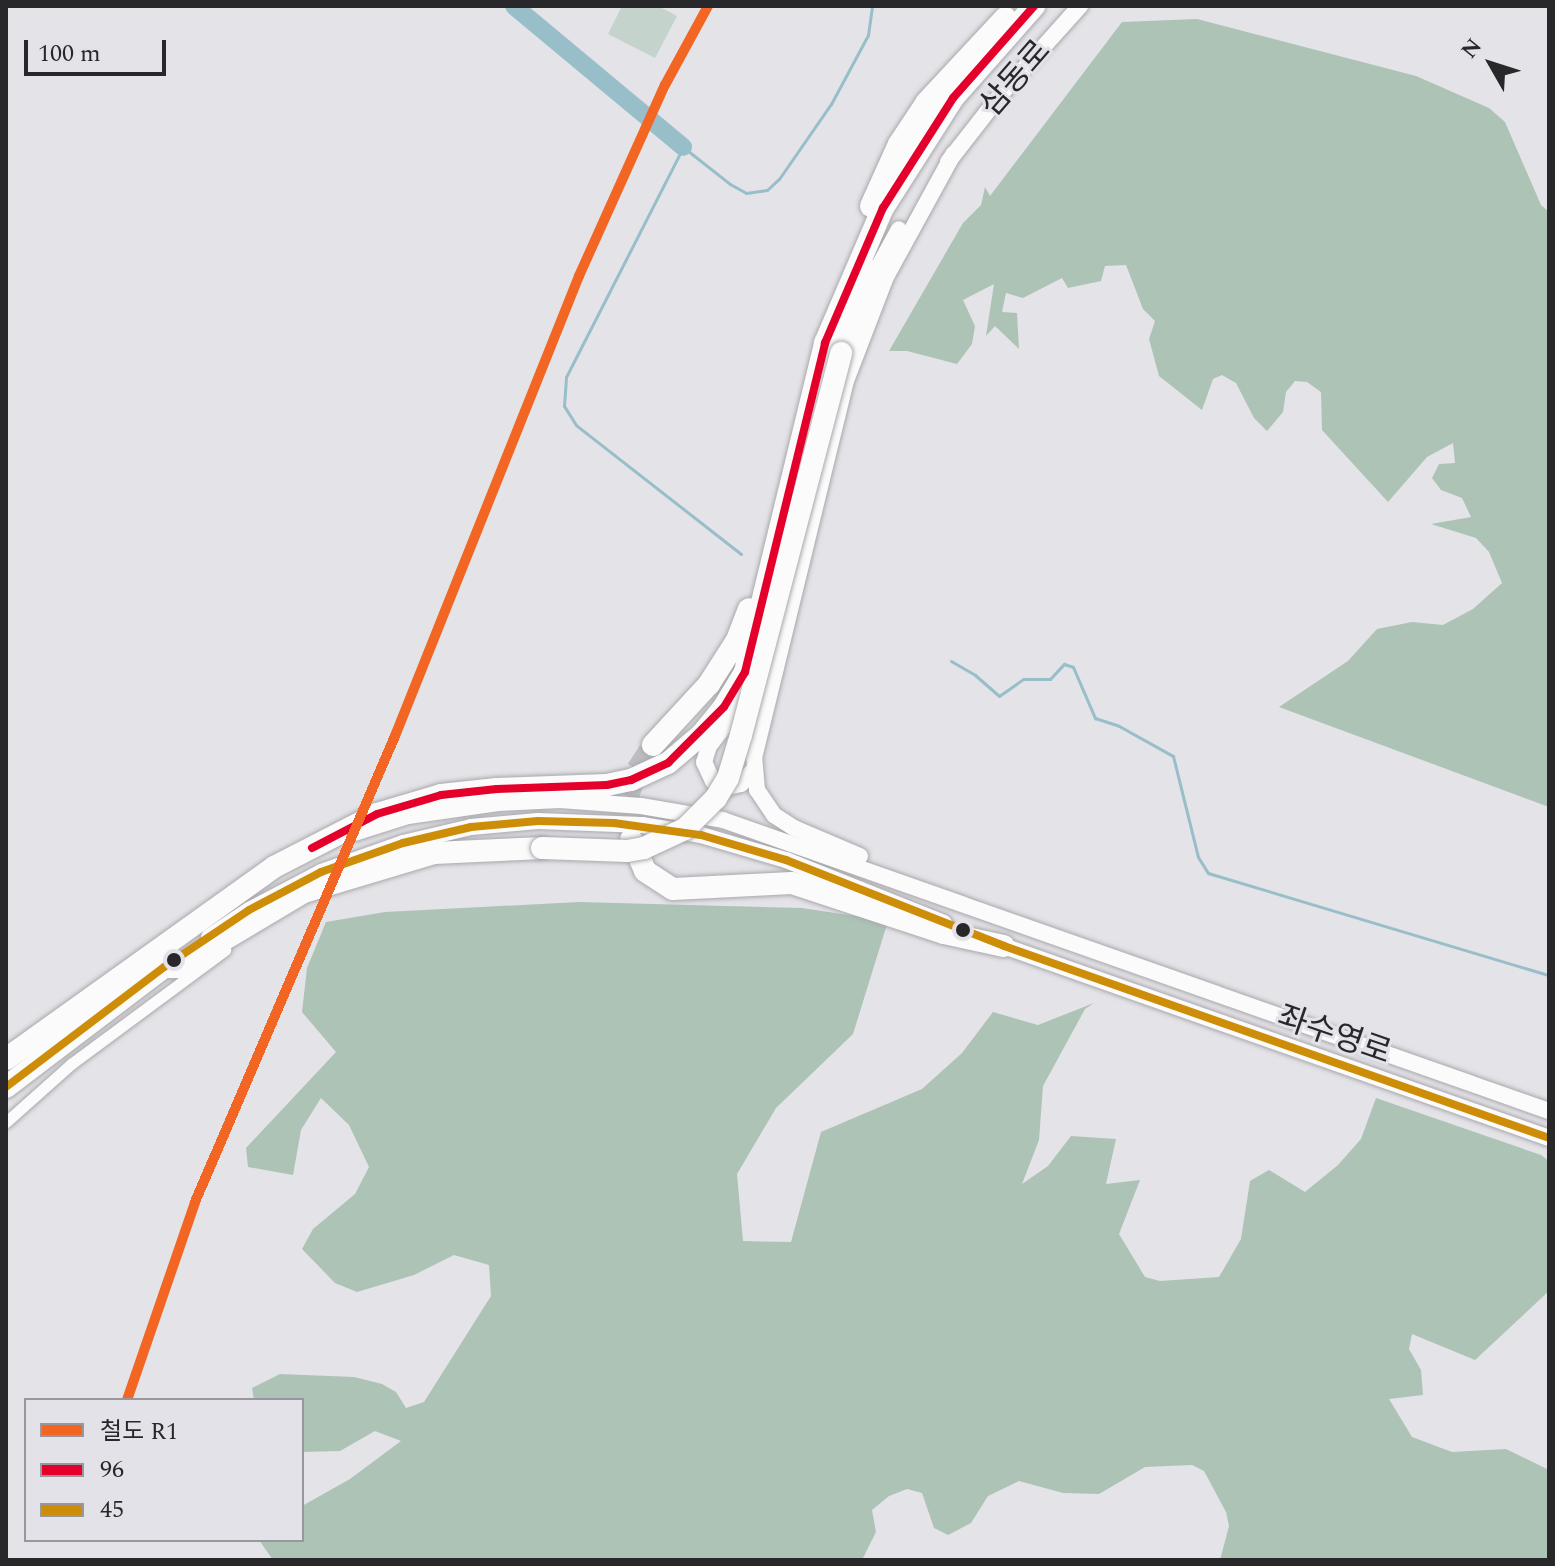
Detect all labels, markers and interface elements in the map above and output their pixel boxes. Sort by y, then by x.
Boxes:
scale bar [28,24,170,74]
north arrow [1451,24,1531,104]
text: N [1453,31,1490,66]
street label: 삼동로 [973,33,1059,125]
text: 100 m [38,36,101,72]
unlabelled marker [955,922,971,938]
unlabelled marker [166,952,182,968]
street label: 좌수영로 [1272,999,1396,1073]
legend [24,1398,304,1542]
text: 철도 R1 [100,1414,178,1450]
text: 96 [100,1452,124,1488]
text: 45 [100,1492,124,1528]

